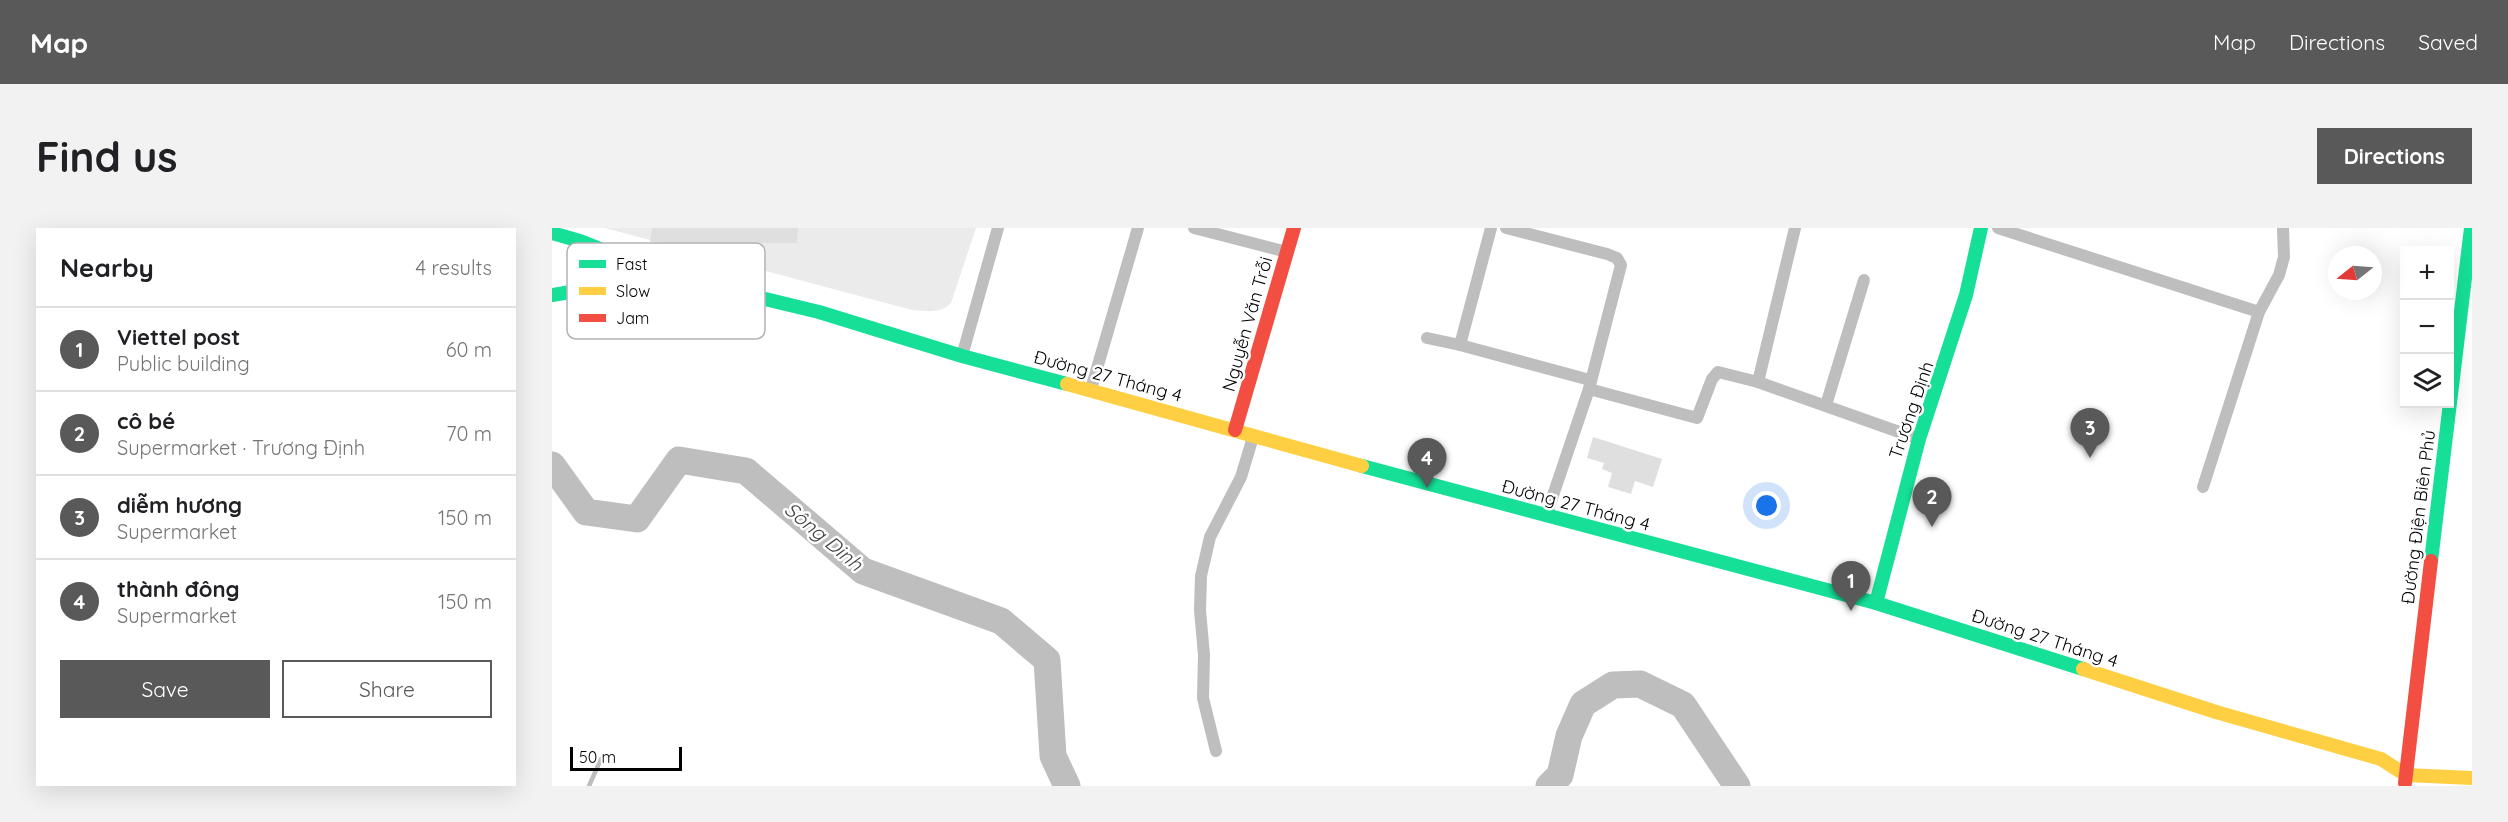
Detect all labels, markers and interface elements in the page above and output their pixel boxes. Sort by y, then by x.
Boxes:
text: Map [30,25,88,60]
text: Map [2213,29,2256,55]
text: Directions [2289,29,2385,55]
text: Saved [2418,29,2478,55]
button: Directions [2317,128,2472,184]
text: Find us [36,130,178,183]
legend [567,243,765,339]
north arrow [2328,246,2382,300]
map controls [2400,246,2454,408]
button: + [2400,246,2454,300]
text: Nearby [60,251,154,284]
text: Fast [616,254,647,274]
street label: Nguyễn Văn Trỗi [1217,254,1277,394]
text: 4 results [416,255,492,280]
text: Slow [616,281,650,301]
button: − [2400,300,2454,354]
text: Jam [616,308,649,328]
text: Viettel post [117,323,240,351]
text: 1 [76,337,83,362]
text: 60 m [446,337,492,362]
street label: Đường 27 Tháng 4 [1031,345,1185,407]
text: Public building [117,351,250,376]
button: layers [2400,354,2454,408]
street label: Trương Định [1884,358,1938,462]
text: cô bé [117,407,175,435]
pin: 3 [2070,408,2110,458]
text: 2 [74,421,85,446]
text: 70 m [446,421,492,446]
street label: Đường Điện Biên Phủ [2396,429,2440,605]
text: Supermarket · Trương Định [117,435,365,460]
pin: 4 [1408,438,1446,488]
street label: Đường 27 Tháng 4 [1499,474,1653,536]
pin: 2 [1912,478,1952,527]
text: diễm hương [117,491,242,519]
your location [1752,491,1781,520]
water label: Sông Dinh [780,496,869,576]
text: 3 [74,505,85,530]
text: 150 m [438,505,492,530]
text: Supermarket [117,519,237,544]
pin: 1 [1832,562,1870,611]
text: thành đông [117,575,240,603]
text: 4 [74,589,85,614]
text: 150 m [438,589,492,614]
text: Supermarket [117,603,237,628]
street label: Đường 27 Tháng 4 [1969,604,2121,672]
button: Save [60,660,270,718]
button: Share [282,660,492,718]
scale bar [570,744,682,772]
text: 50 m [579,747,616,767]

